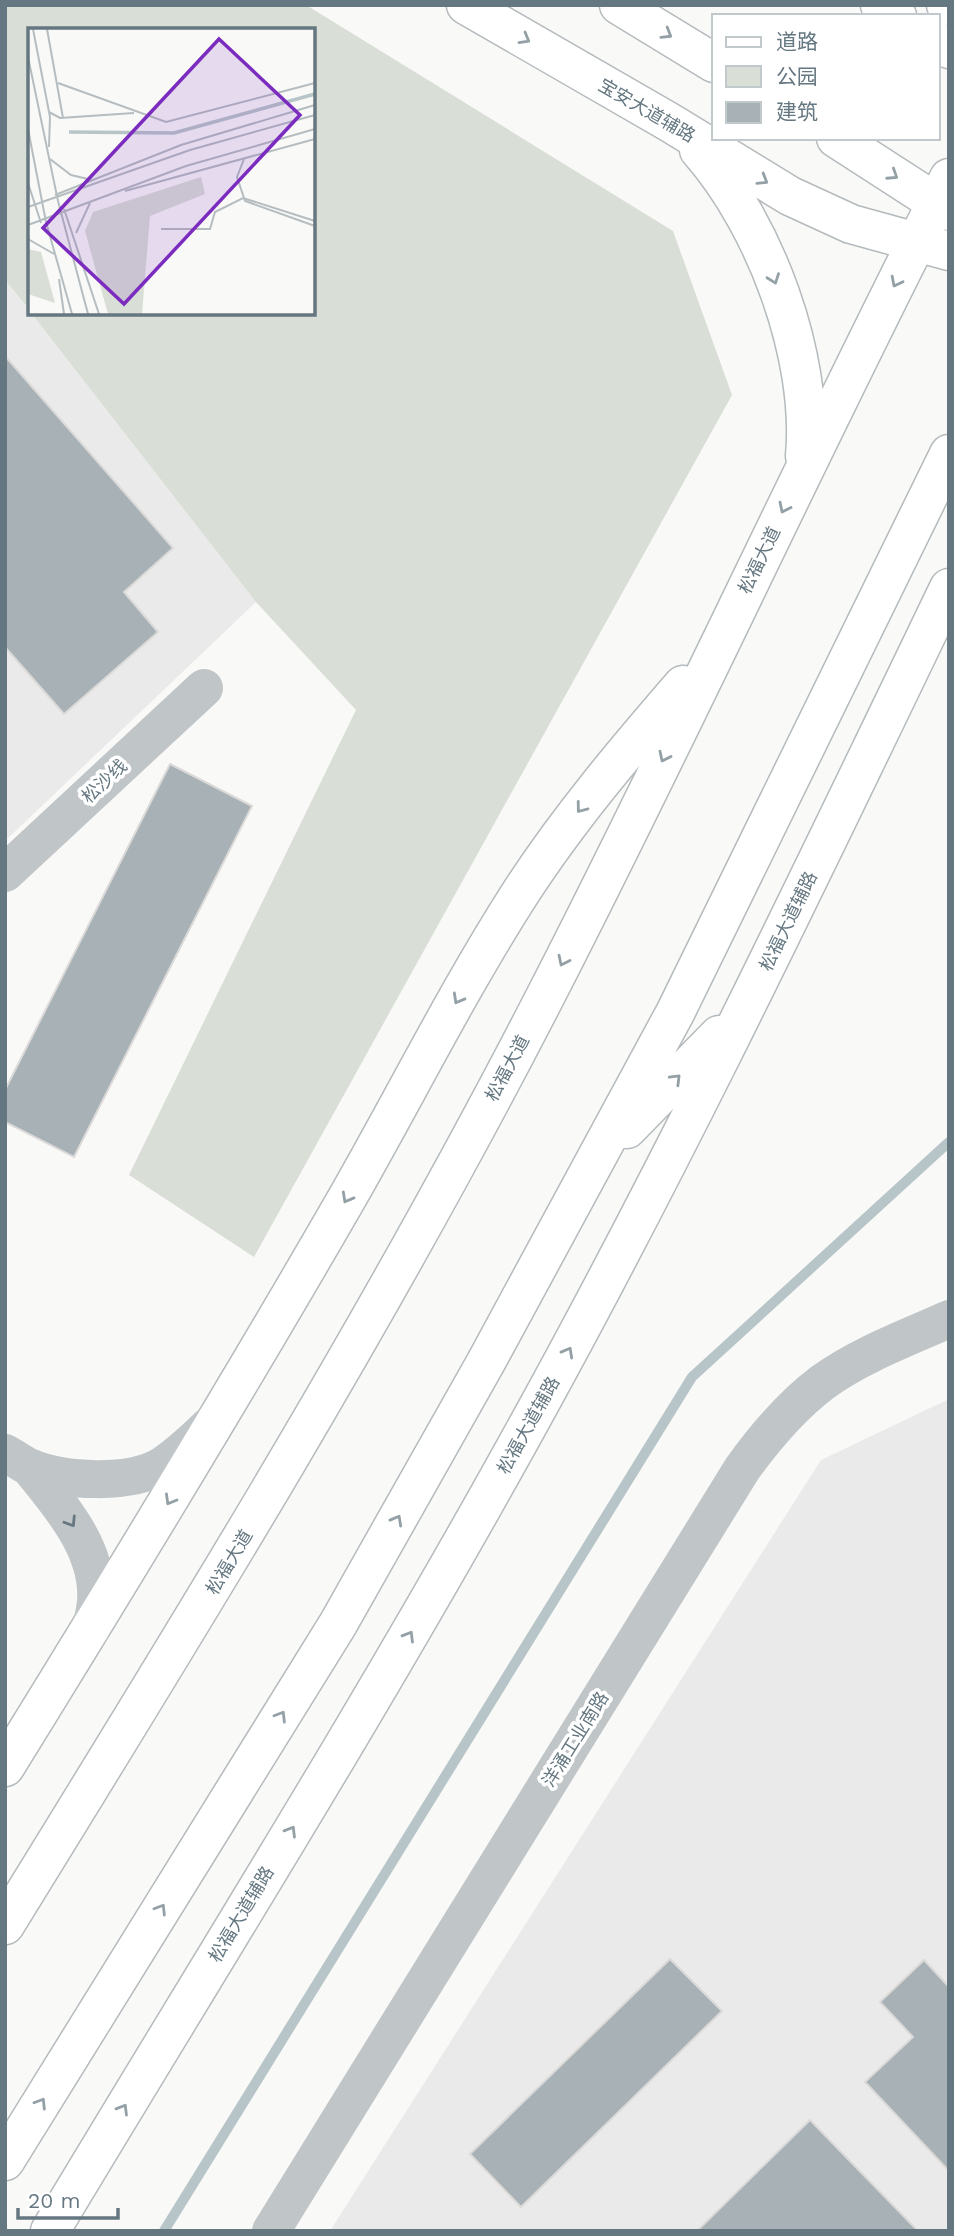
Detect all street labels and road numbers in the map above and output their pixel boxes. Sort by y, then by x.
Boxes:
street label: 宝安大道辅路 [595,74,699,146]
street label: 松福大道 [734,523,784,597]
street label: 松沙线 [77,755,131,807]
street label: 松福大道辅路 [755,868,821,974]
street label: 松福大道 [481,1031,533,1105]
street label: 松福大道辅路 [493,1373,563,1477]
street label: 松福大道 [201,1526,257,1598]
street label: 洋涌工业南路 [537,1688,613,1790]
street label: 松福大道辅路 [204,1862,278,1966]

